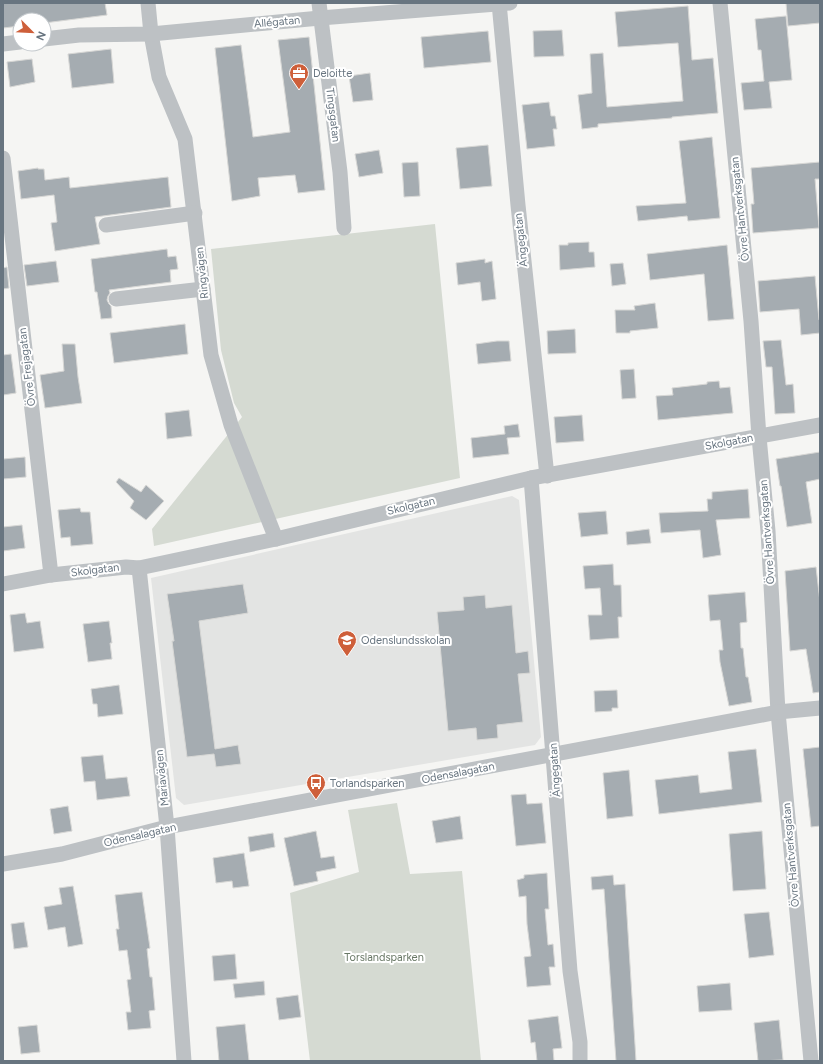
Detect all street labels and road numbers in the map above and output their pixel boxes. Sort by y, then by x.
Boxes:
street label: Allégatan [253,14,301,30]
street label: Tingsgatan [323,87,343,143]
street label: Övre Hantverksgatan [727,156,752,262]
street label: Ängegatan [512,212,530,268]
street label: Ringvägen [193,246,211,300]
street label: Övre Frejagatan [15,327,38,407]
street label: Skolgatan [704,431,754,453]
street label: Övre Hantverksgatan [756,479,777,585]
street label: Skolgatan [386,494,436,518]
street label: Skolgatan [70,561,120,579]
street label: Ängegatan [547,743,563,797]
street label: Mariavägen [153,749,171,807]
street label: Odensalagatan [421,760,495,786]
street label: Övre Hantverksgatan [779,802,802,908]
street label: Odensalagatan [103,820,177,850]

